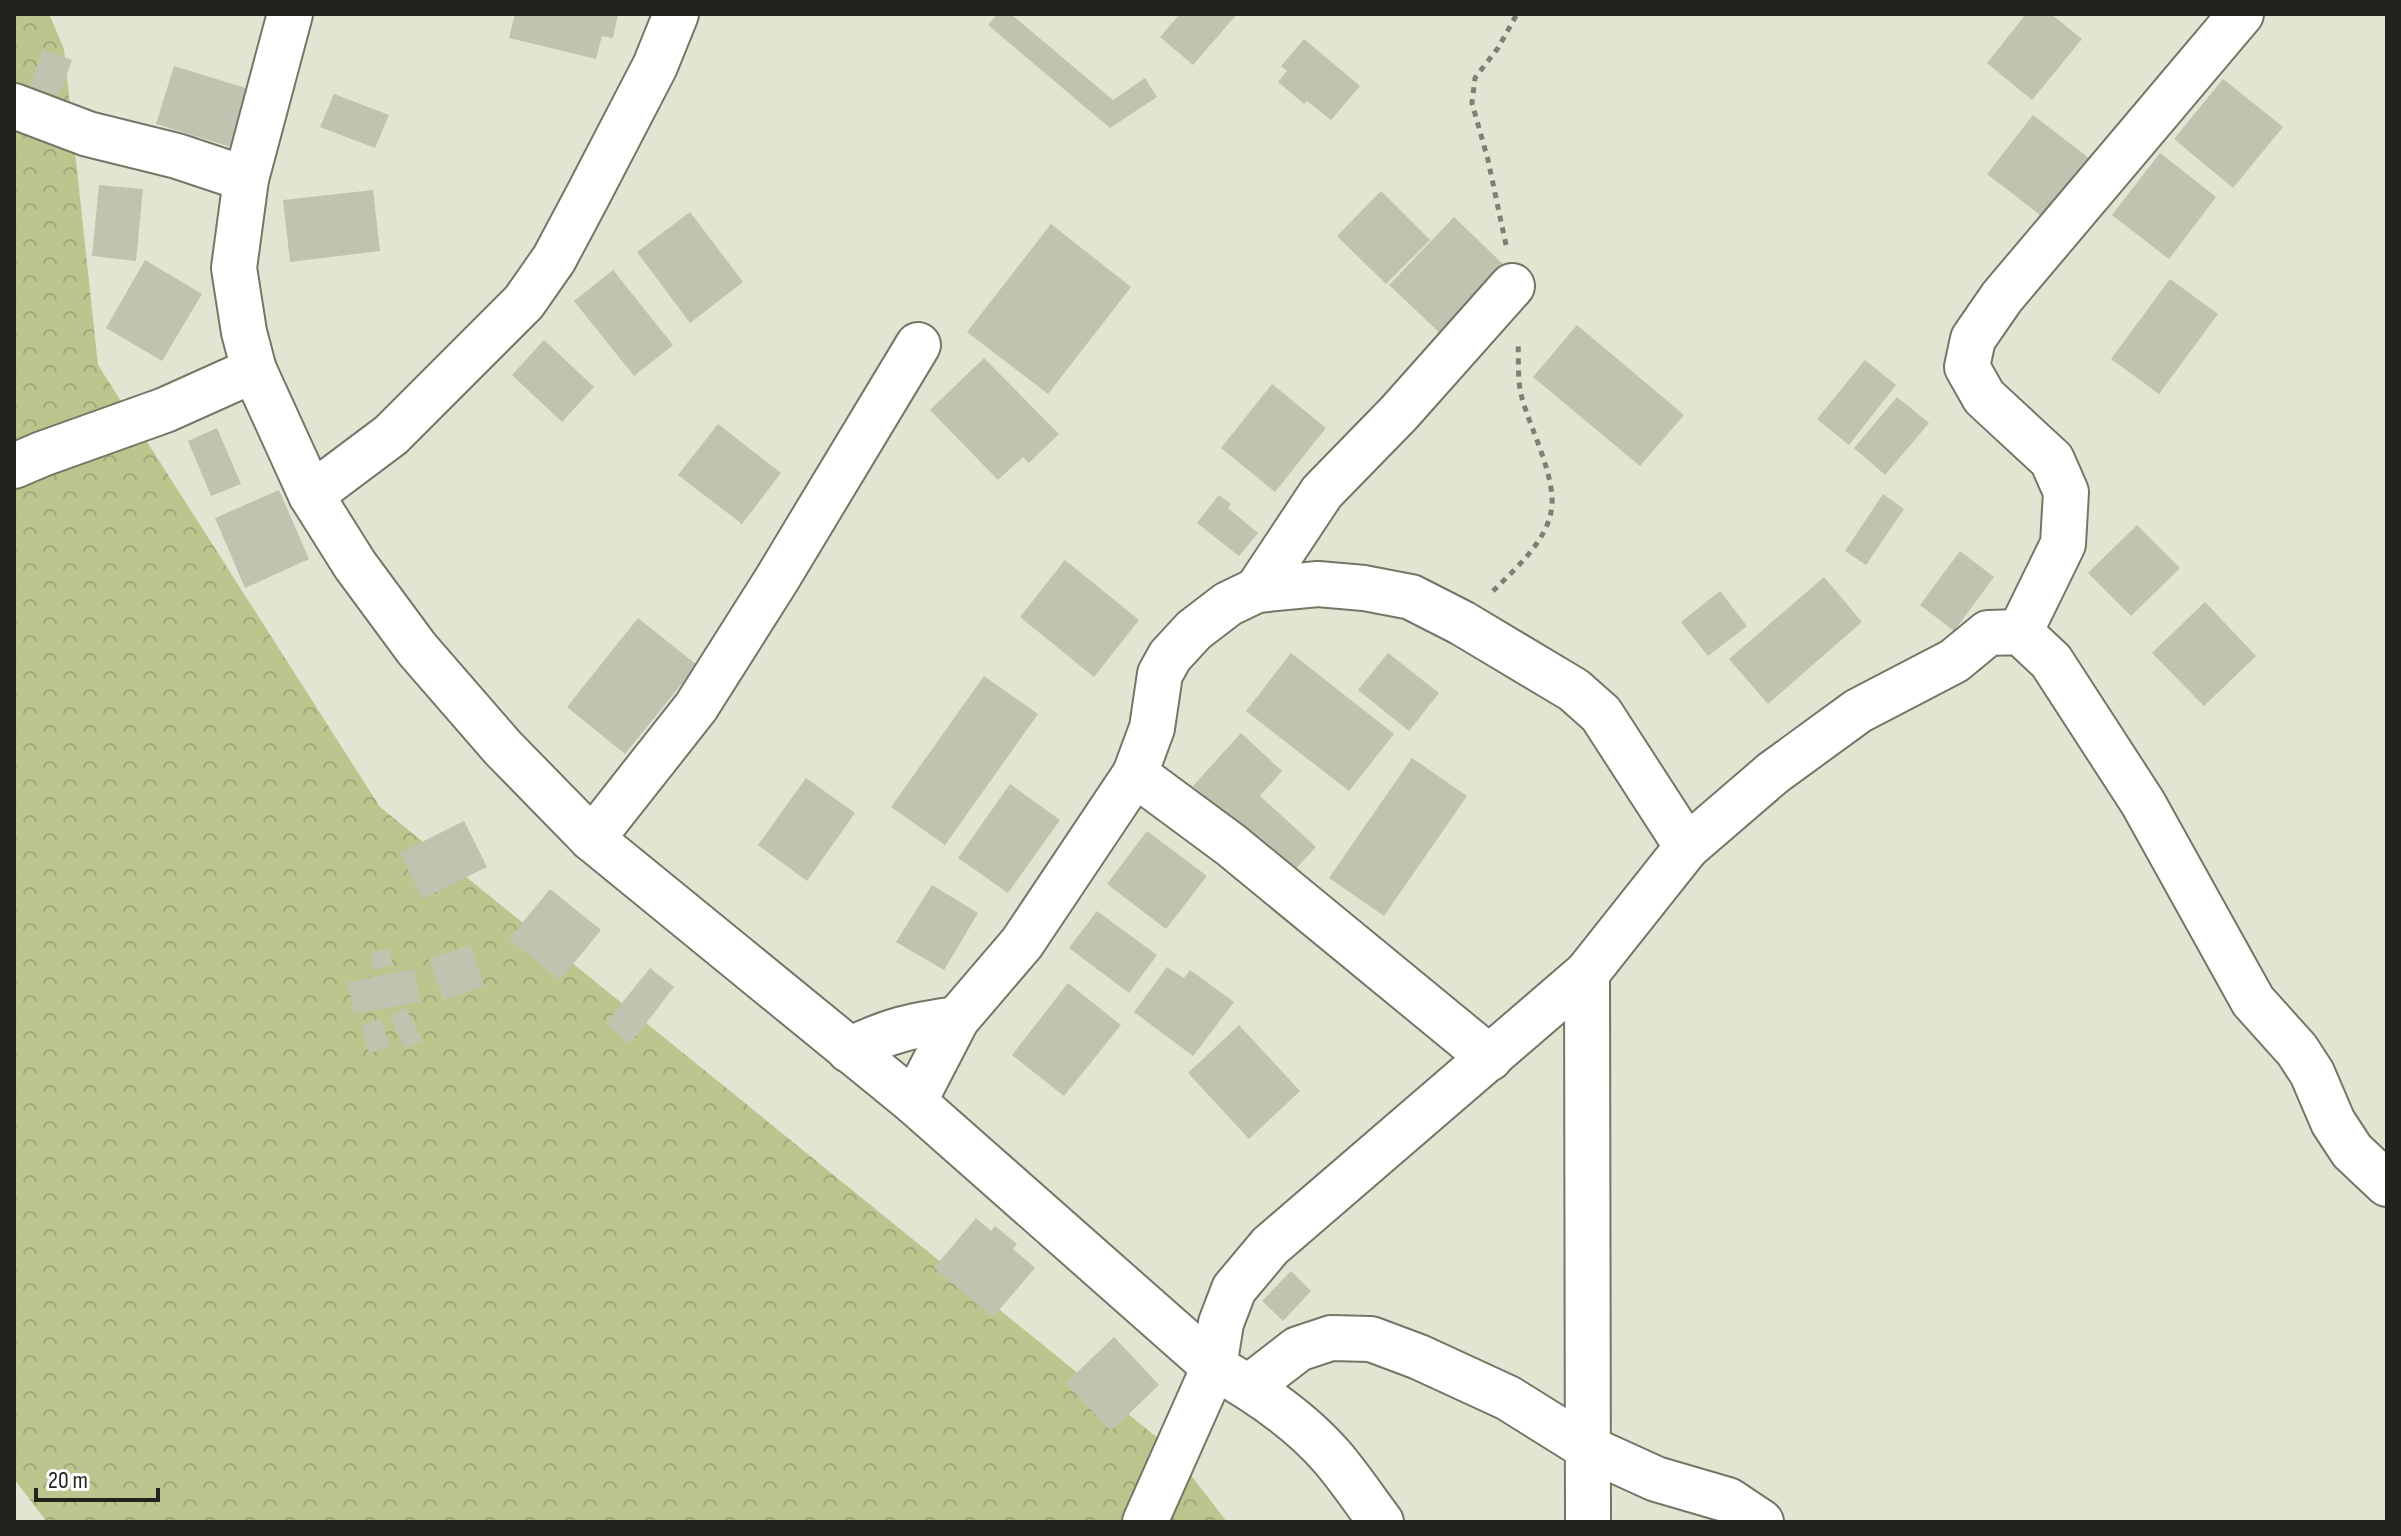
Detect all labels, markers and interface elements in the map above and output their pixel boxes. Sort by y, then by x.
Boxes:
scale bar [36,1452,158,1502]
text: 20 m [48,1466,88,1495]

